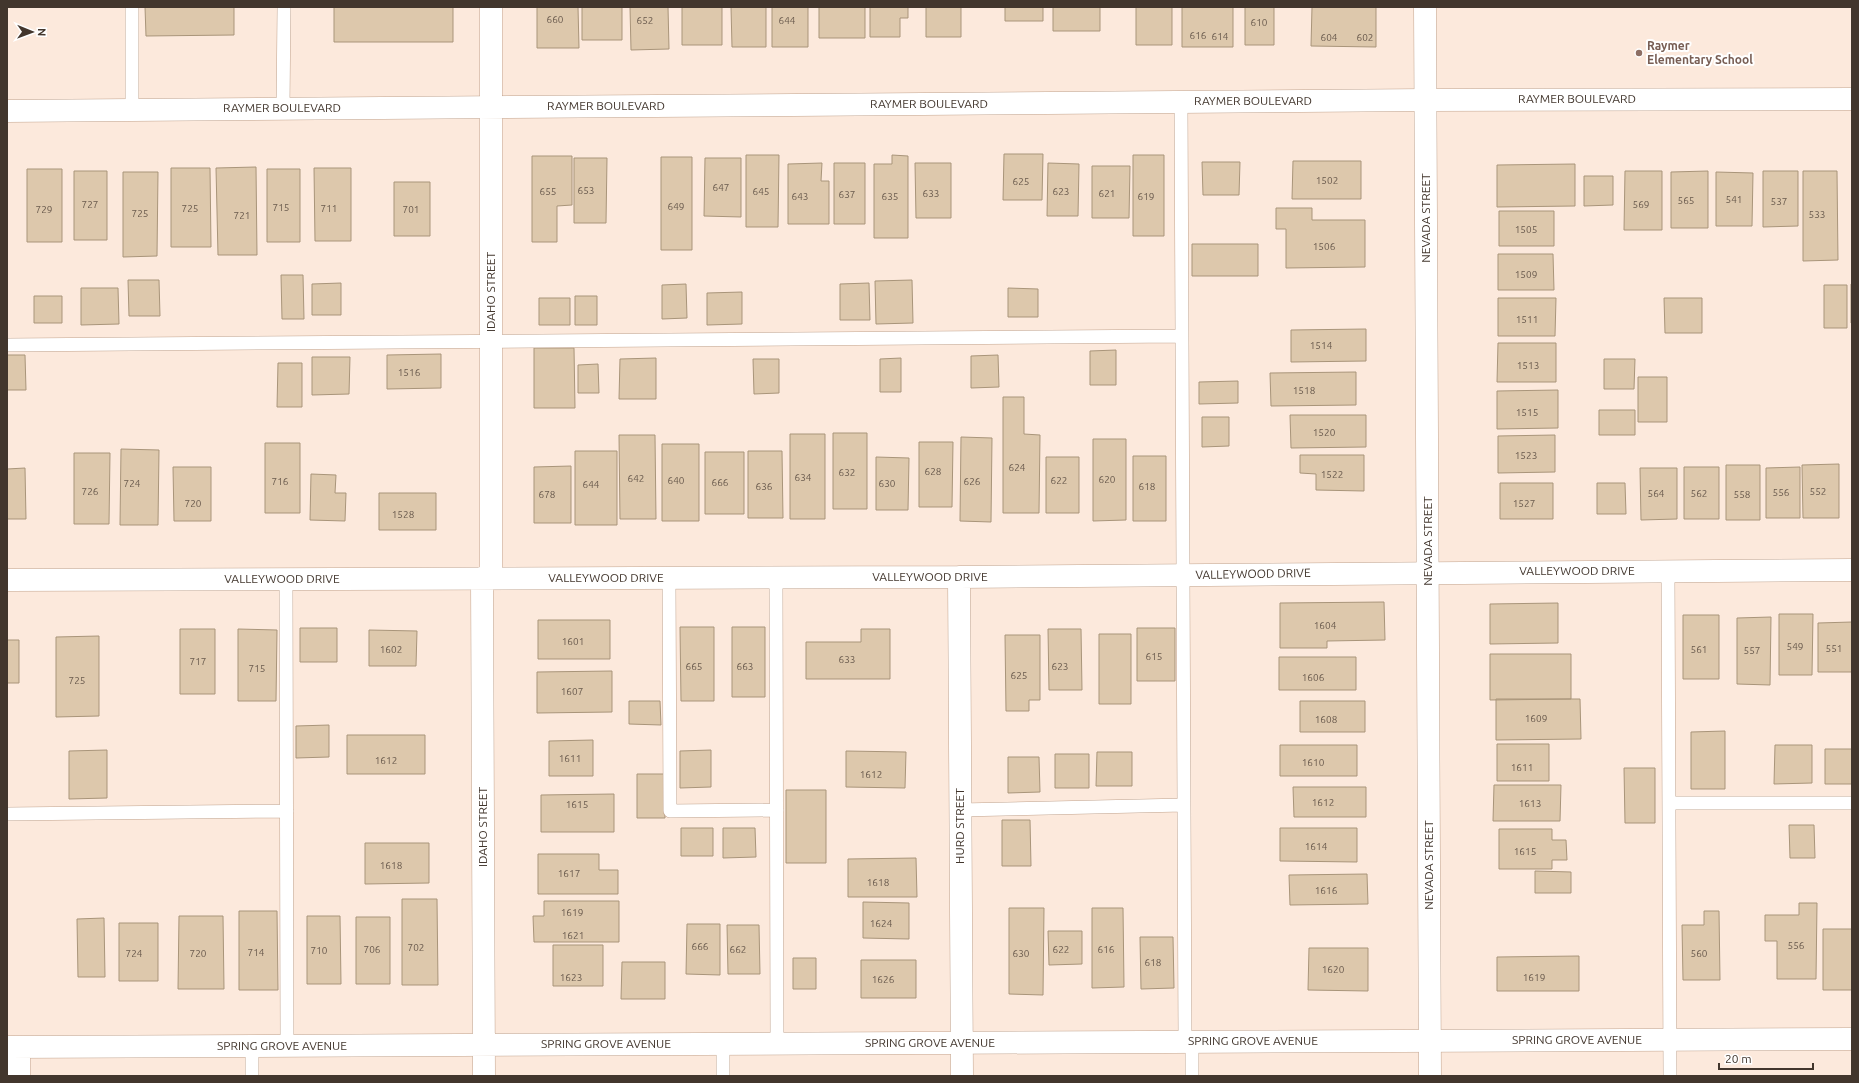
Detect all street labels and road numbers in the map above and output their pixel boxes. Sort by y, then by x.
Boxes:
street label: RAYMER BOULEVARD [1518,92,1636,105]
street label: RAYMER BOULEVARD [1194,94,1312,107]
street label: RAYMER BOULEVARD [870,97,988,110]
street label: RAYMER BOULEVARD [547,99,665,112]
street label: RAYMER BOULEVARD [223,101,341,114]
street label: NEVADA STREET [1419,173,1432,263]
street label: IDAHO STREET [484,252,497,332]
street label: NEVADA STREET [1421,496,1434,586]
street label: VALLEYWOOD DRIVE [1519,564,1635,577]
street label: VALLEYWOOD DRIVE [1195,566,1311,581]
street label: VALLEYWOOD DRIVE [872,570,988,583]
street label: VALLEYWOOD DRIVE [548,571,664,584]
street label: VALLEYWOOD DRIVE [224,572,340,585]
street label: IDAHO STREET [476,787,489,867]
street label: HURD STREET [953,788,966,864]
street label: NEVADA STREET [1422,820,1435,910]
street label: SPRING GROVE AVENUE [1512,1033,1642,1046]
street label: SPRING GROVE AVENUE [1188,1034,1318,1047]
street label: SPRING GROVE AVENUE [865,1036,995,1049]
street label: SPRING GROVE AVENUE [541,1037,671,1050]
street label: SPRING GROVE AVENUE [217,1039,347,1052]

